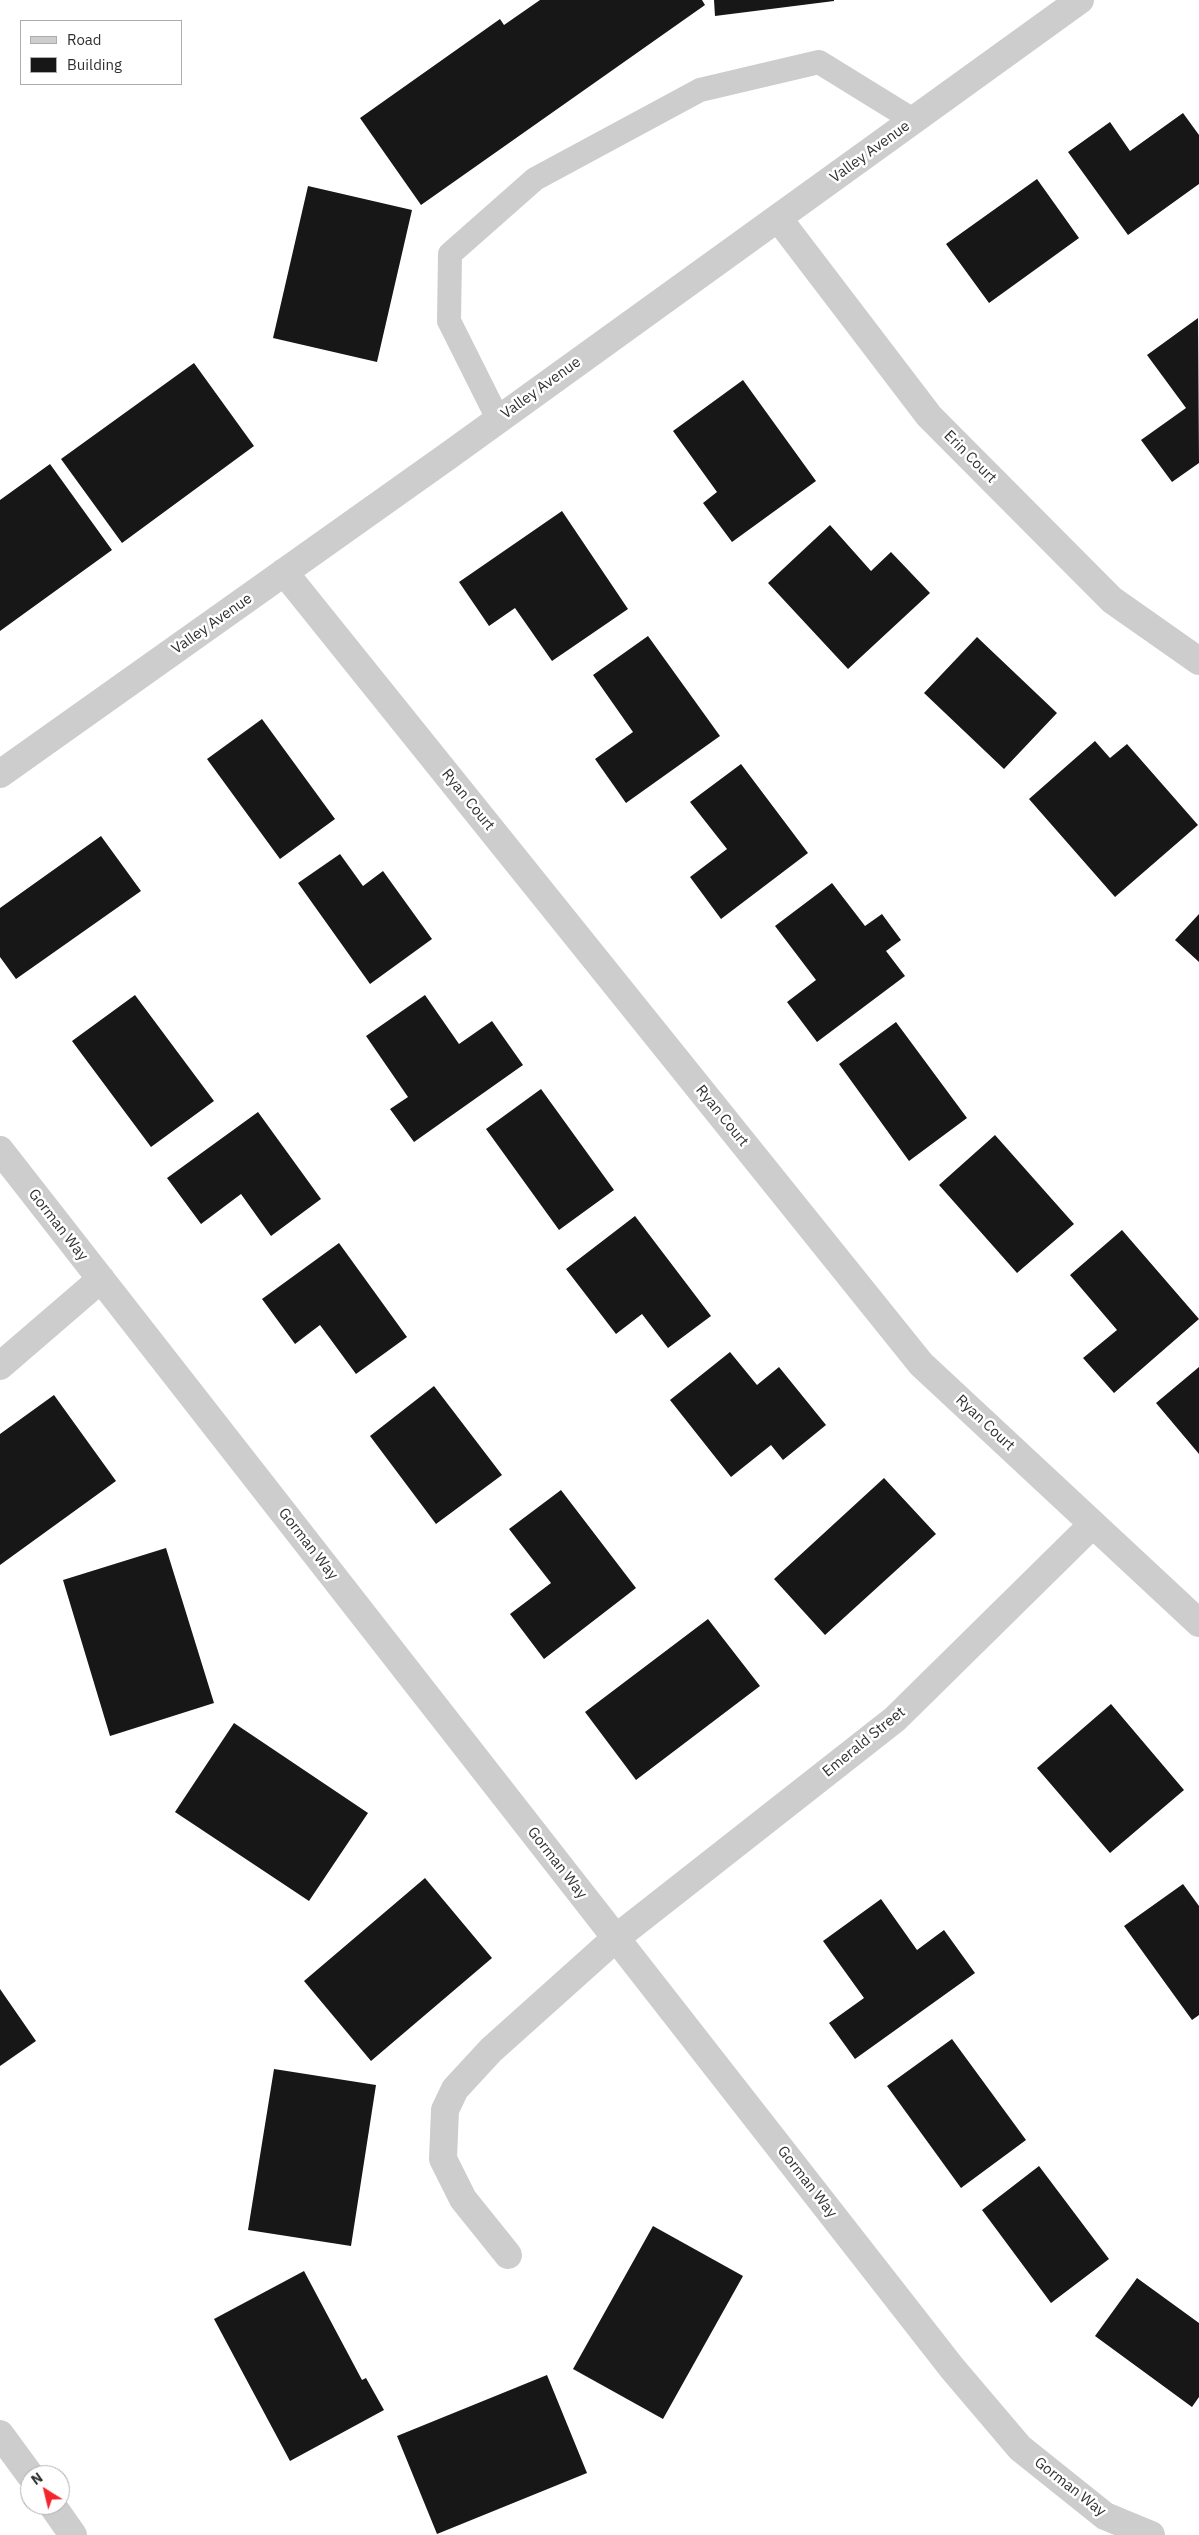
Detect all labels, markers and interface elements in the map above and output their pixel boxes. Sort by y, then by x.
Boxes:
legend [20,20,182,85]
text: Road [67,30,102,49]
text: Building [67,55,122,74]
street label: Valley Avenue [827,117,913,187]
street label: Valley Avenue [498,353,584,423]
street label: Erin Court [940,427,1000,487]
street label: Valley Avenue [168,590,256,658]
street label: Ryan Court [438,766,498,834]
street label: Ryan Court [692,1082,752,1150]
street label: Gorman Way [24,1186,92,1264]
street label: Ryan Court [952,1391,1018,1455]
street label: Gorman Way [274,1505,342,1583]
street label: Emerald Street [819,1703,909,1781]
street label: Gorman Way [523,1824,591,1902]
street label: Gorman Way [773,2143,841,2221]
street label: Gorman Way [1031,2453,1109,2521]
north arrow [20,2465,70,2515]
text: N [27,2468,46,2489]

